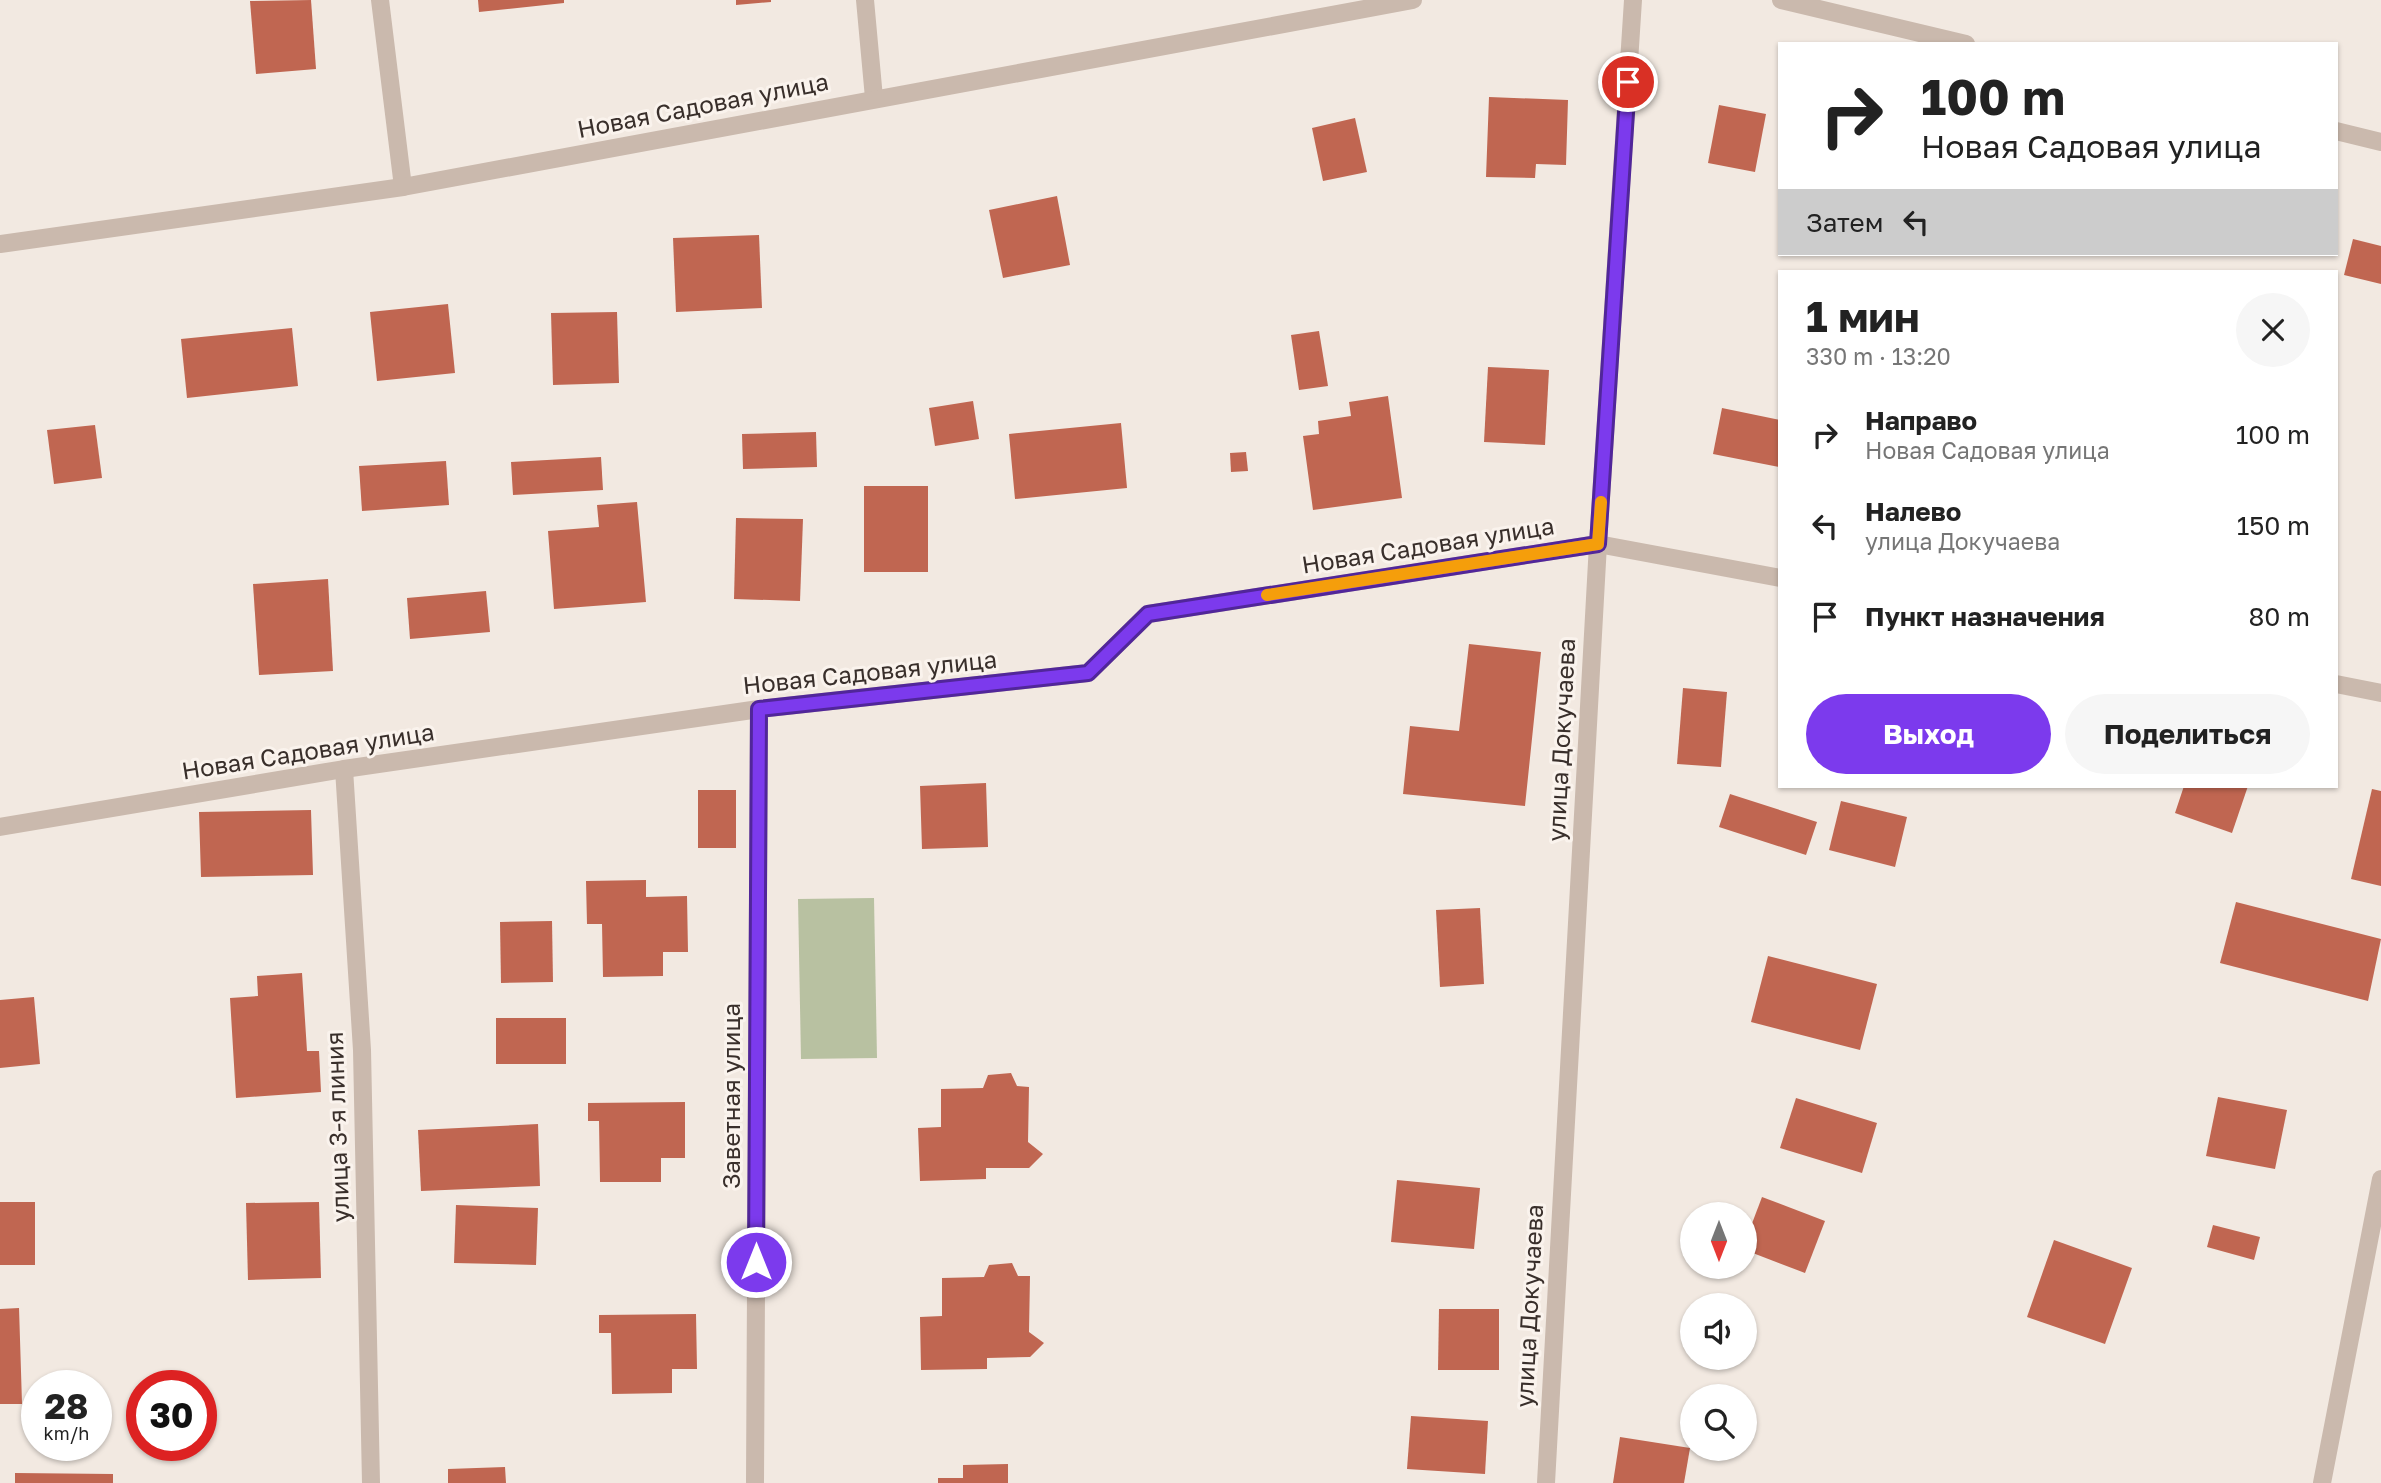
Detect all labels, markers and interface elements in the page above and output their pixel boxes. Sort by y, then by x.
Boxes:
pin [1598,52,1658,112]
icon: arrive [1609,63,1647,101]
street label: Новая Садовая улица [575,66,831,143]
text: 100 m [1921,67,2065,126]
icon: right [1806,70,1897,161]
text: Новая Садовая улица [1921,127,2261,165]
icon: left [1897,203,1935,241]
text: Затем [1806,207,1883,238]
text: 1 мин [1806,291,1920,341]
button: close [2236,293,2310,367]
text: 330 m · 13:20 [1806,342,1951,370]
text: Направо [1865,405,1977,436]
icon: right [1806,416,1844,454]
text: 100 m [2236,419,2310,450]
text: Новая Садовая улица [1865,436,2110,464]
text: Налево [1865,496,1961,527]
icon: left [1806,507,1844,545]
street label: Новая Садовая улица [1299,510,1556,579]
text: 150 m [2237,510,2310,541]
text: улица Докучаева [1865,527,2060,555]
icon: arrive [1806,598,1844,636]
text: Пункт назначения [1865,601,2105,632]
text: 80 m [2249,601,2310,632]
street label: улица Докучаева [1541,637,1580,842]
street label: Новая Садовая улица [741,644,998,699]
button: Выход [1806,694,2051,774]
button: Поделиться [2065,694,2310,774]
street label: Новая Садовая улица [179,716,436,785]
street label: Заветная улица [716,1003,745,1189]
street label: улица 3-я линия [319,1031,354,1223]
north arrow [1680,1202,1757,1279]
map controls [1680,1202,1757,1461]
street label: улица Докучаева [1509,1203,1548,1408]
position arrow [719,1225,793,1299]
button: sound [1680,1293,1757,1370]
speed limit sign: 30 [126,1370,217,1461]
button: search [1680,1384,1757,1461]
text: 28 [45,1385,88,1427]
text: km/h [44,1422,89,1444]

